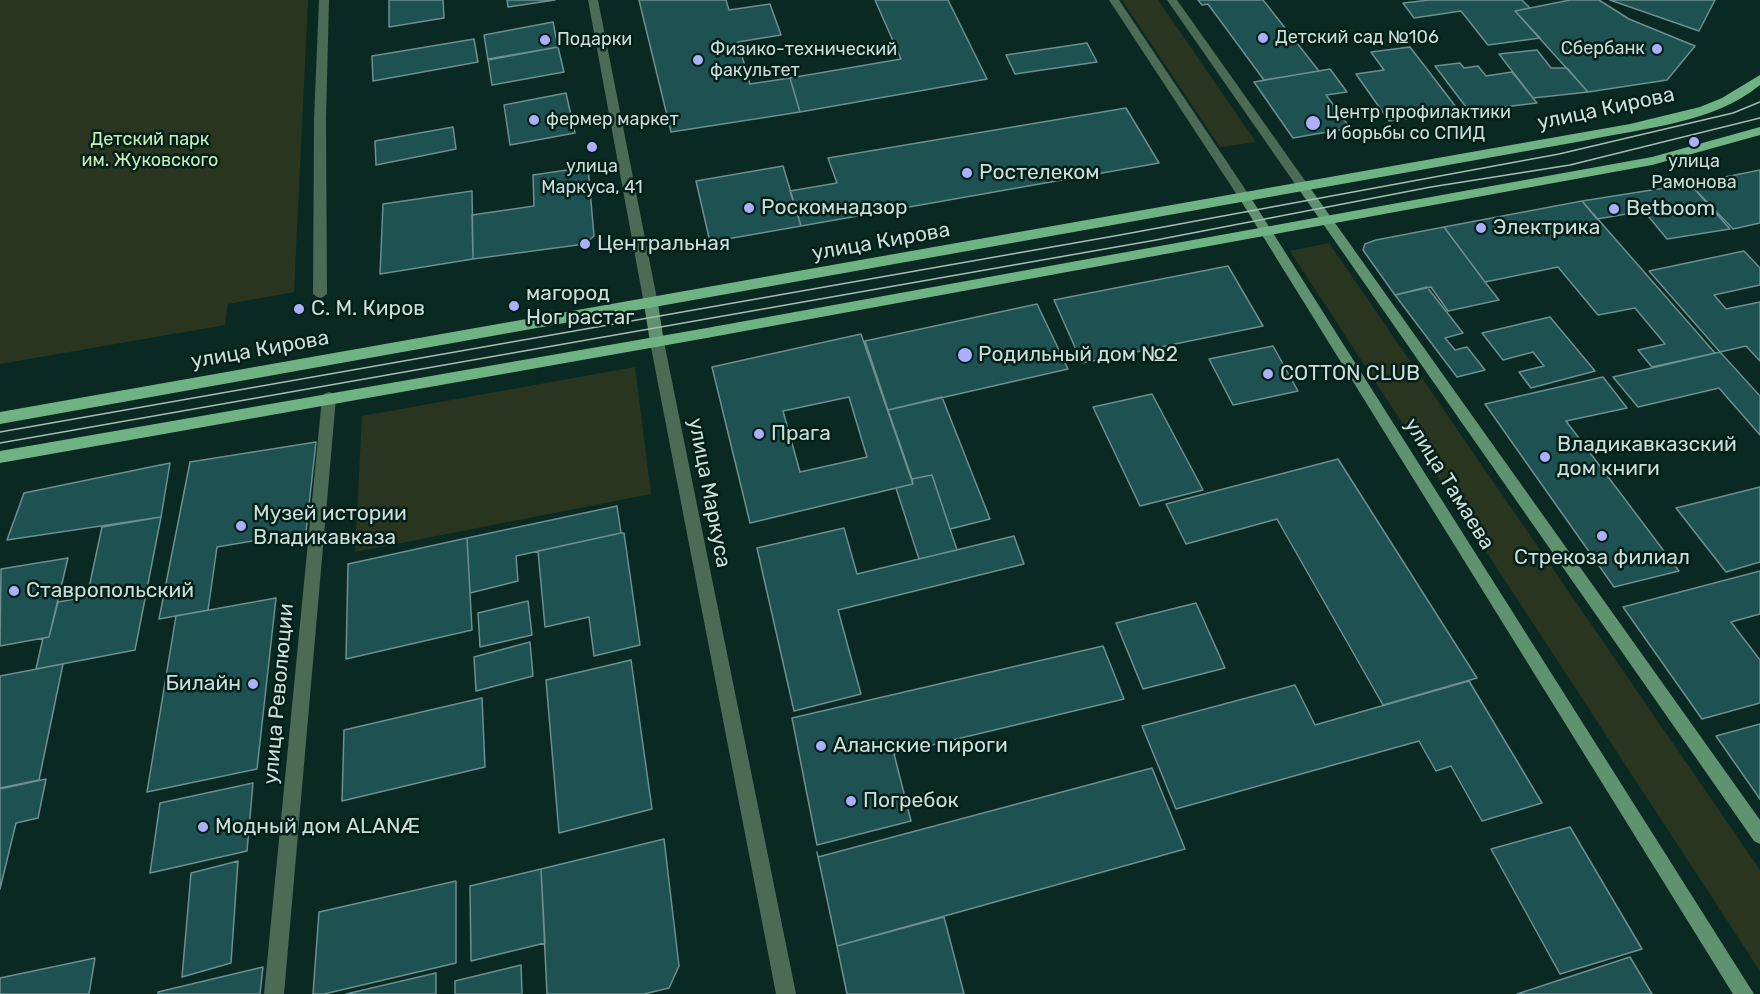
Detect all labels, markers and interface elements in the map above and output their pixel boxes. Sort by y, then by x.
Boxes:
place label: Детский сад №106 [1275,27,1439,49]
place label: Подарки [557,29,632,51]
marker: Детский сад №106 [1256,31,1270,45]
marker: Подарки [538,33,552,47]
place label: Сбербанк [1561,38,1645,60]
place label: Физико-технический факультет [710,39,897,82]
marker: Сбербанк [1650,42,1664,56]
marker: Физико-технический факультет [691,53,705,67]
street label: улица Кирова [1535,82,1677,136]
place label: Центр профилактики и борьбы со СПИД [1326,102,1511,144]
place label: фермер маркет [546,109,679,131]
marker: фермер маркет [527,113,541,127]
marker: Центр профилактики и борьбы со СПИД [1304,114,1322,132]
park label: Детский парк им. Жуковского [82,129,218,172]
marker: улица Рамонова [1687,135,1701,149]
marker: улица Маркуса, 41 [585,140,599,154]
place label: улица Рамонова [1651,151,1737,194]
place label: улица Маркуса, 41 [541,156,643,198]
place label: Ростелеком [979,160,1100,186]
marker: Ростелеком [960,166,974,180]
place label: Роскомнадзор [761,195,908,221]
place label: Betboom [1626,196,1715,222]
marker: Роскомнадзор [742,201,756,215]
marker: Betboom [1607,202,1621,216]
place label: Электрика [1493,215,1600,241]
street label: улица Кирова [810,217,952,267]
marker: Электрика [1474,221,1488,235]
place label: Центральная [597,231,730,257]
marker: Центральная [578,237,592,251]
place label: магород Ног растаг [526,281,634,331]
place label: С. М. Киров [311,296,425,322]
marker: магород Ног растаг [507,299,521,313]
marker: С. М. Киров [292,302,306,316]
street label: улица Кирова [189,325,331,375]
place label: Родильный дом №2 [978,342,1178,368]
marker: Родильный дом №2 [956,346,974,364]
place label: COTTON CLUB [1280,361,1420,387]
marker: COTTON CLUB [1261,367,1275,381]
street label: улица Тамаева [1398,414,1500,554]
street label: улица Маркуса [682,416,736,570]
place label: Прага [771,421,831,447]
marker: Прага [752,427,766,441]
place label: Владикавказский дом книги [1557,432,1737,482]
marker: Владикавказский дом книги [1538,450,1552,464]
place label: Музей истории Владикавказа [253,501,407,551]
marker: Музей истории Владикавказа [234,519,248,533]
marker: Стрекоза филиал [1595,529,1609,543]
place label: Стрекоза филиал [1514,545,1690,571]
place label: Ставропольский [26,578,194,604]
marker: Ставропольский [7,584,21,598]
street label: улица Революции [259,602,299,786]
place label: Билайн [165,671,241,697]
marker: Билайн [246,677,260,691]
place label: Аланские пироги [833,733,1008,759]
marker: Аланские пироги [814,739,828,753]
place label: Погребок [863,788,959,814]
marker: Погребок [844,794,858,808]
place label: Модный дом ALANÆ [215,814,420,840]
marker: Модный дом ALANÆ [196,820,210,834]

